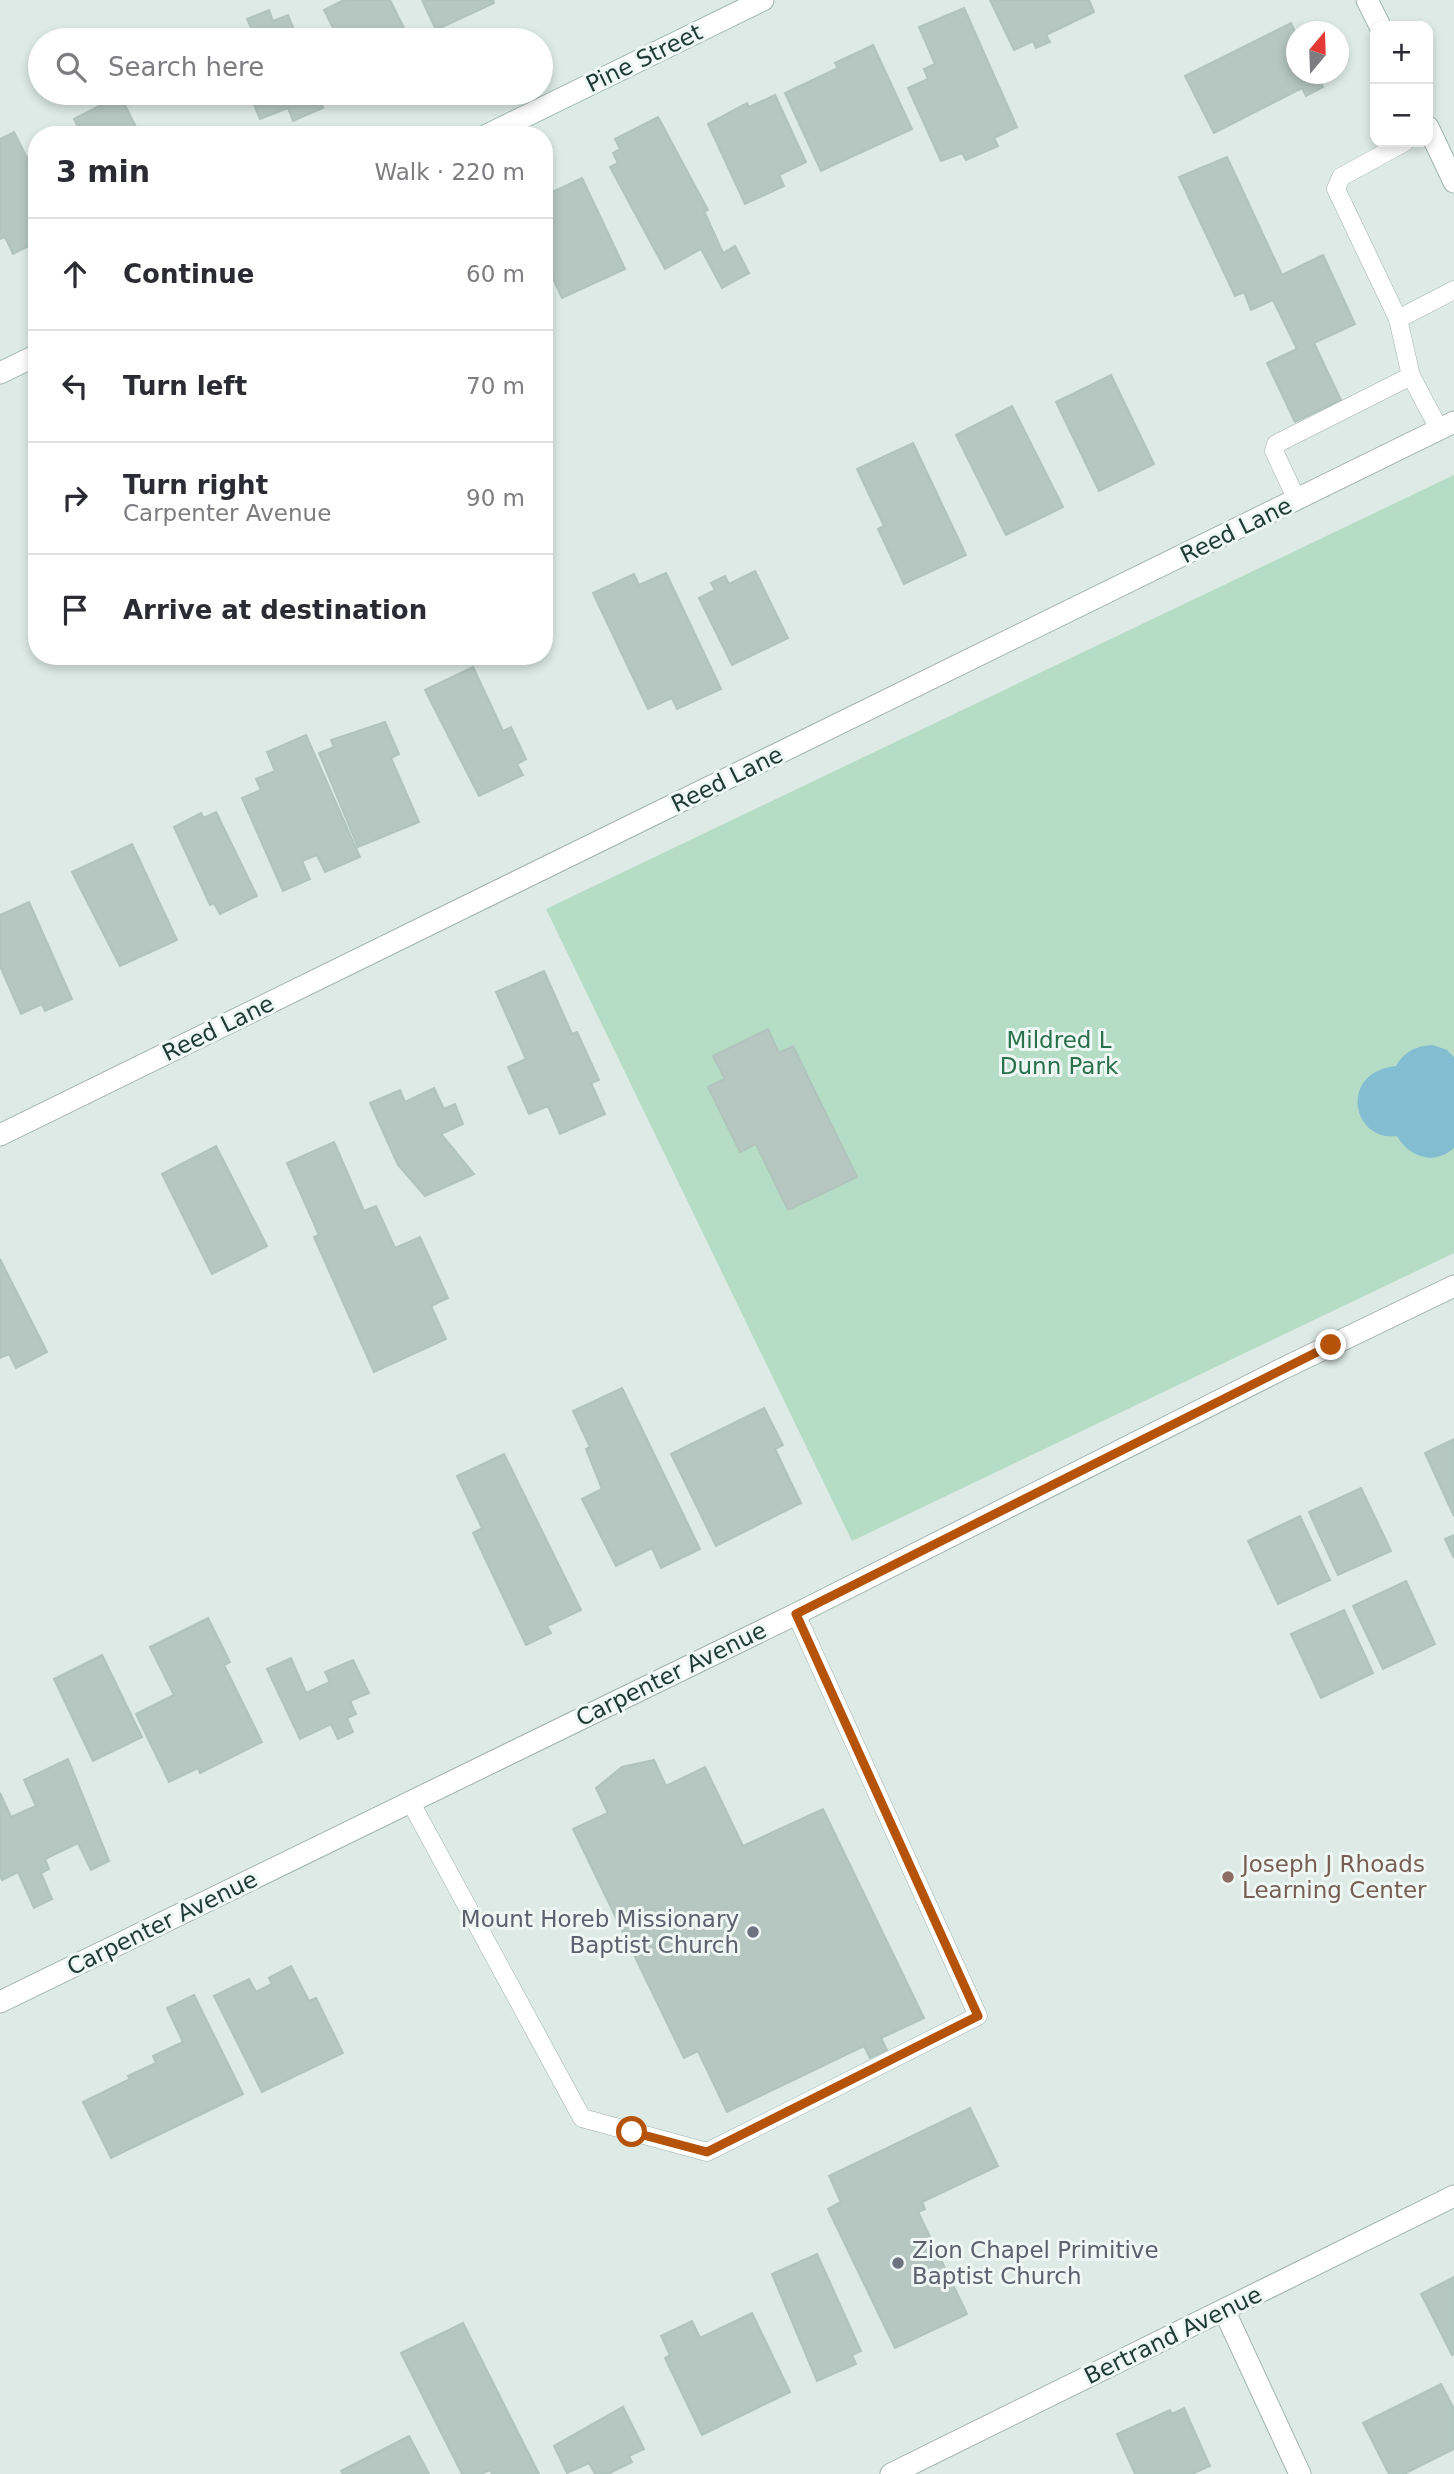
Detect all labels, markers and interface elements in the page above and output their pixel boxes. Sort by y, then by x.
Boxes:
street label: Pine Street [582,19,706,97]
north arrow [1286,21,1349,84]
map controls [1370,21,1433,147]
button: + [1370,21,1433,84]
search box [28,28,553,105]
icon: search [52,48,90,86]
text: Search here [108,52,264,82]
button: − [1370,84,1433,147]
text: 3 min [56,154,150,189]
text: Walk · 220 m [374,159,525,185]
icon: ahead [56,255,94,293]
text: Continue [123,259,254,289]
text: 60 m [466,261,525,287]
icon: left [56,367,94,405]
text: Turn left [123,371,247,401]
text: 70 m [466,373,525,399]
text: Turn right [123,470,268,500]
icon: right [56,479,94,517]
text: 90 m [466,485,525,511]
street label: Reed Lane [1176,492,1296,568]
text: Carpenter Avenue [123,500,331,526]
icon: arrive [56,591,94,629]
text: Arrive at destination [123,595,427,625]
street label: Reed Lane [667,741,787,817]
street label: Reed Lane [158,990,278,1066]
park label: Mildred L Dunn Park [1000,1027,1119,1079]
route end [1315,1329,1346,1360]
street label: Carpenter Avenue [572,1617,770,1731]
place label: Joseph J Rhoads Learning Center [1240,1851,1427,1903]
street label: Carpenter Avenue [63,1866,261,1980]
marker: Joseph J Rhoads Learning Center [1220,1869,1236,1885]
place label: Mount Horeb Missionary Baptist Church [461,1906,739,1958]
marker: Mount Horeb Missionary Baptist Church [745,1924,761,1940]
route start [616,2116,647,2147]
place label: Zion Chapel Primitive Baptist Church [912,2237,1159,2289]
marker: Zion Chapel Primitive Baptist Church [890,2255,906,2271]
street label: Bertrand Avenue [1080,2281,1266,2389]

